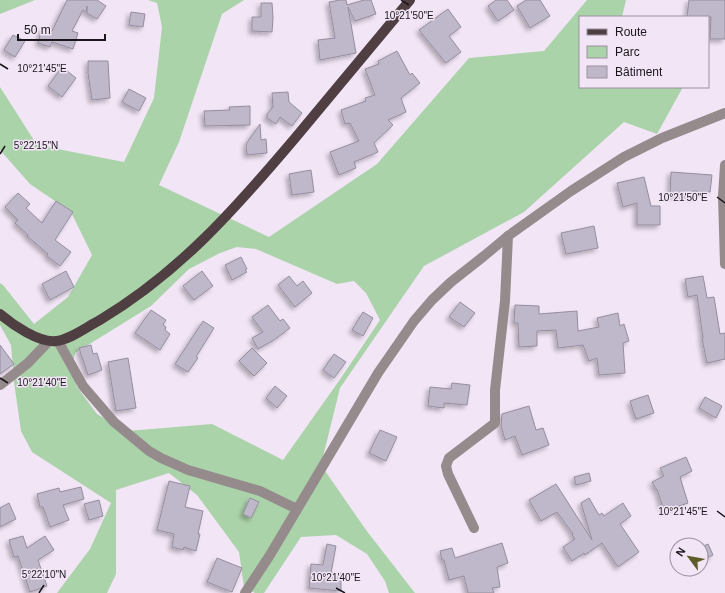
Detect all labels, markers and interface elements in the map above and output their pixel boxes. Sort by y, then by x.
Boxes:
text: 10°21'50"E [384,10,434,21]
scale bar [18,16,105,42]
legend [579,16,709,88]
text: 50 m [24,23,51,37]
text: Route [615,25,647,39]
text: Parc [615,45,640,59]
text: 10°21'45"E [17,63,67,74]
text: Bâtiment [615,65,663,79]
text: 5°22'15"N [14,140,58,151]
text: 10°21'50"E [658,192,708,203]
text: 10°21'40"E [17,377,67,388]
text: 10°21'45"E [658,506,708,517]
north arrow [669,537,709,577]
text: N [673,545,688,558]
text: 5°22'10"N [22,569,66,580]
text: 10°21'40"E [311,572,361,583]

